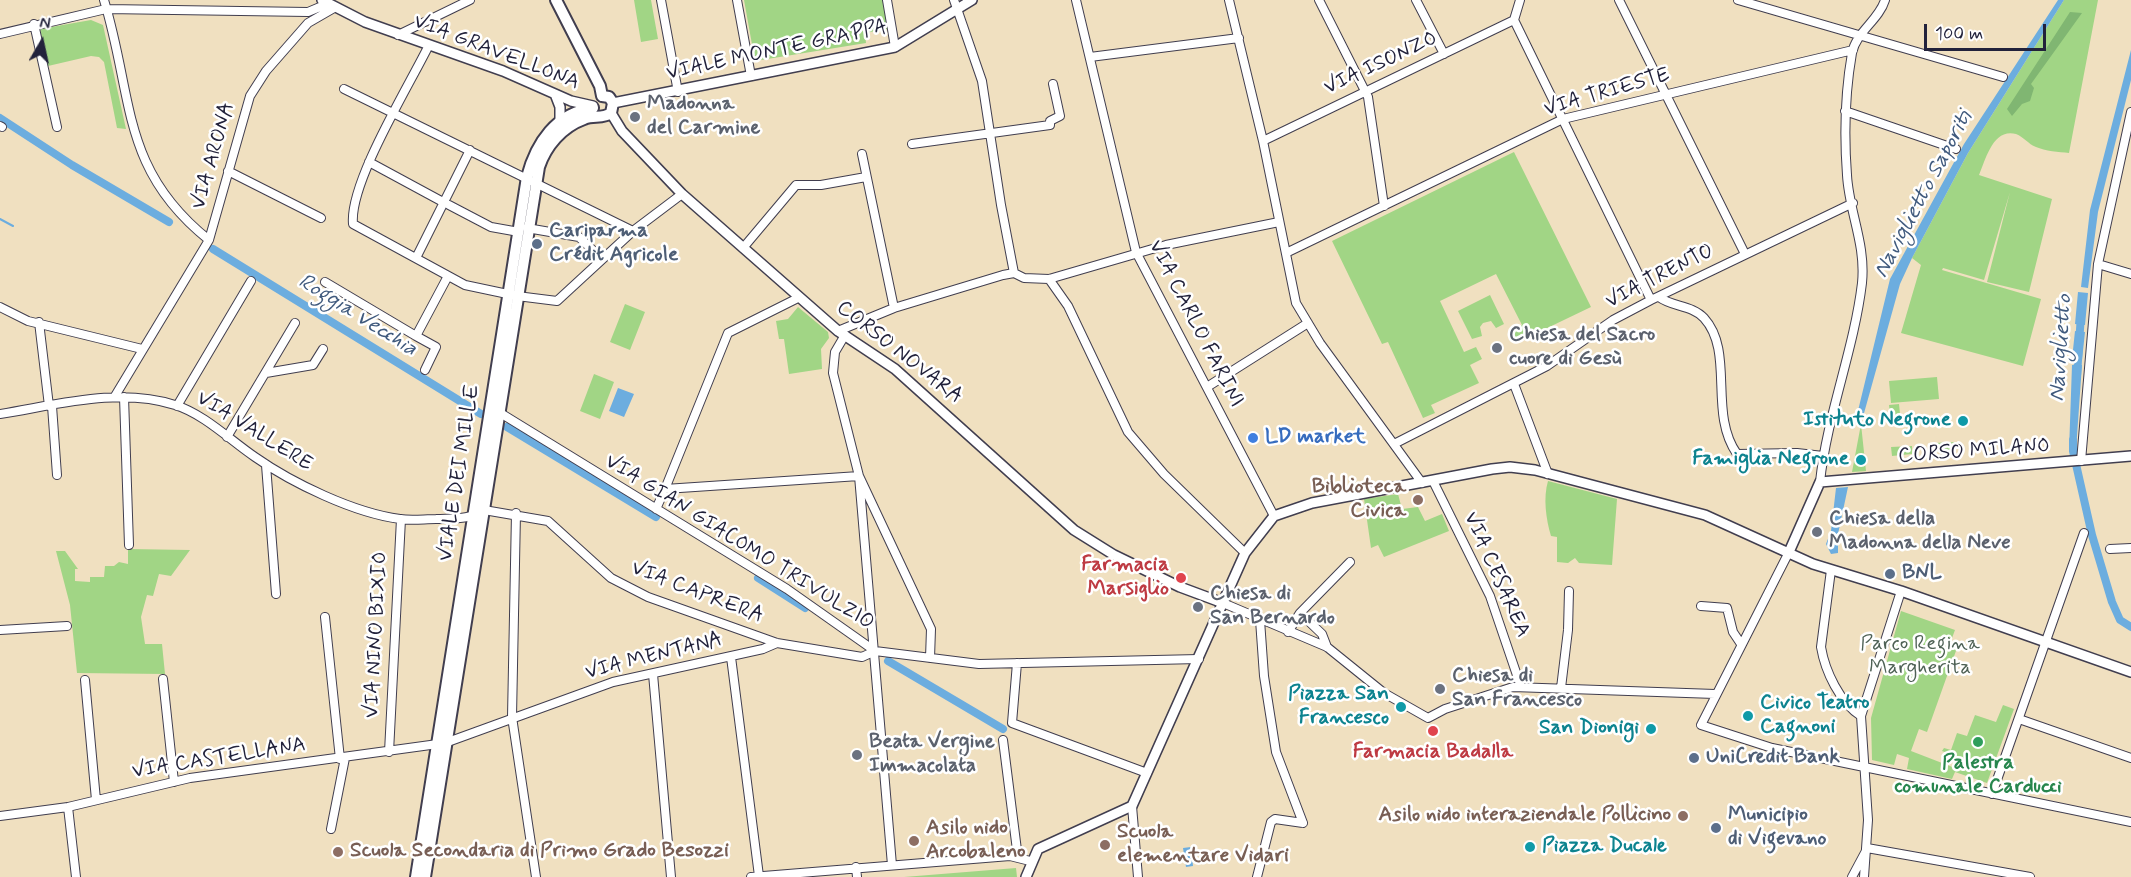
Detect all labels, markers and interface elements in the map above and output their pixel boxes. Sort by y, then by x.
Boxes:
street label: VIA GRAVELLONA [409,10,583,96]
north arrow [12,12,72,72]
scale bar [1927,12,2048,50]
text: N [38,13,52,35]
street label: VIALE MONTE GRAPPA [664,15,890,87]
text: 100 m [1935,22,1983,46]
street label: VIA ISONZO [1320,27,1442,101]
street label: VIA TRIESTE [1541,63,1673,123]
place label: Madonna del Carmine [647,92,760,142]
street label: VIA ARONA [187,99,241,213]
water label: Naviglietto Saporiti [1869,107,1979,283]
marker: Madonna del Carmine [628,110,642,124]
place label: Cariparma Crédit Agricole [549,219,678,269]
street label: VIA CARLO FARINI [1142,236,1248,412]
marker: Cariparma Crédit Agricole [530,237,544,251]
street label: VIA TRENTO [1602,239,1718,315]
water label: Roggia Vecchia [293,269,421,363]
water label: Naviglietto [2045,294,2079,402]
street label: CORSO NOVARA [831,296,967,410]
place label: Chiesa del Sacro cuore di Gesù [1509,323,1655,373]
marker: Chiesa del Sacro cuore di Gesù [1490,341,1504,355]
street label: VIALE DEI MILLE [434,383,486,563]
street label: VIA VALLERE [191,386,317,478]
place label: Istituto Negrone [1803,408,1951,434]
marker: Istituto Negrone [1956,414,1970,428]
place label: LD market [1265,425,1366,451]
marker: LD market [1246,431,1260,445]
street label: CORSO MILANO [1897,434,2051,470]
place label: Famiglia Negrone [1692,447,1849,473]
street label: VIA GIAN GIACOMO TRIVULZIO [600,449,878,637]
marker: Famiglia Negrone [1854,453,1868,467]
place label: Biblioteca Civica [1312,475,1406,525]
marker: Biblioteca Civica [1411,493,1425,507]
place label: Chiesa della Madonna della Neve [1829,507,2011,557]
street label: VIA CESAREA [1457,508,1535,642]
marker: Chiesa della Madonna della Neve [1810,525,1824,539]
street label: VIA NINO BIXIO [360,551,394,719]
place label: Farmacia Marsiglio [1081,553,1169,603]
street label: VIA CAPRERA [627,556,767,630]
place label: BNL [1902,561,1942,587]
marker: BNL [1883,567,1897,581]
marker: Farmacia Marsiglio [1174,571,1188,585]
place label: Chiesa di San Bernardo [1210,582,1335,632]
marker: Chiesa di San Bernardo [1191,600,1205,614]
street label: VIA MENTANA [583,628,725,686]
park label: Parco Regina Margherita [1860,632,1980,682]
place label: Chiesa di San Francesco [1452,664,1582,714]
place label: Piazza San Francesco [1288,682,1389,732]
marker: Chiesa di San Francesco [1433,682,1447,696]
place label: Civico Teatro Cagnoni [1760,691,1870,741]
marker: Piazza San Francesco [1394,700,1408,714]
marker: Civico Teatro Cagnoni [1741,709,1755,723]
place label: San Dionigi [1539,716,1639,742]
marker: San Dionigi [1644,722,1658,736]
marker: Farmacia Badalla [1426,724,1440,738]
place label: Beata Vergine Immacolata [869,730,995,780]
street label: VIA CASTELLANA [130,733,308,785]
marker: Palestra comunale Carducci [1971,735,1985,749]
place label: Farmacia Badalla [1353,740,1513,766]
place label: UniCredit Bank [1706,745,1840,771]
marker: Beata Vergine Immacolata [850,748,864,762]
marker: UniCredit Bank [1687,751,1701,765]
place label: Palestra comunale Carducci [1894,751,2062,801]
place label: Asilo nido interaziendale Pollicino [1378,803,1671,829]
place label: Municipio di Vigevano [1728,803,1827,853]
marker: Asilo nido interaziendale Pollicino [1676,809,1690,823]
place label: Asilo nido Arcobaleno [926,816,1026,866]
place label: Scuola elementare Vidari [1117,820,1289,870]
marker: Municipio di Vigevano [1709,821,1723,835]
marker: Asilo nido Arcobaleno [907,834,921,848]
place label: Piazza Ducale [1542,834,1667,860]
marker: Scuola elementare Vidari [1098,838,1112,852]
place label: Scuola Secondaria di Primo Grado Besozzi [350,839,729,865]
marker: Piazza Ducale [1523,840,1537,854]
marker: Scuola Secondaria di Primo Grado Besozzi [331,845,345,859]

